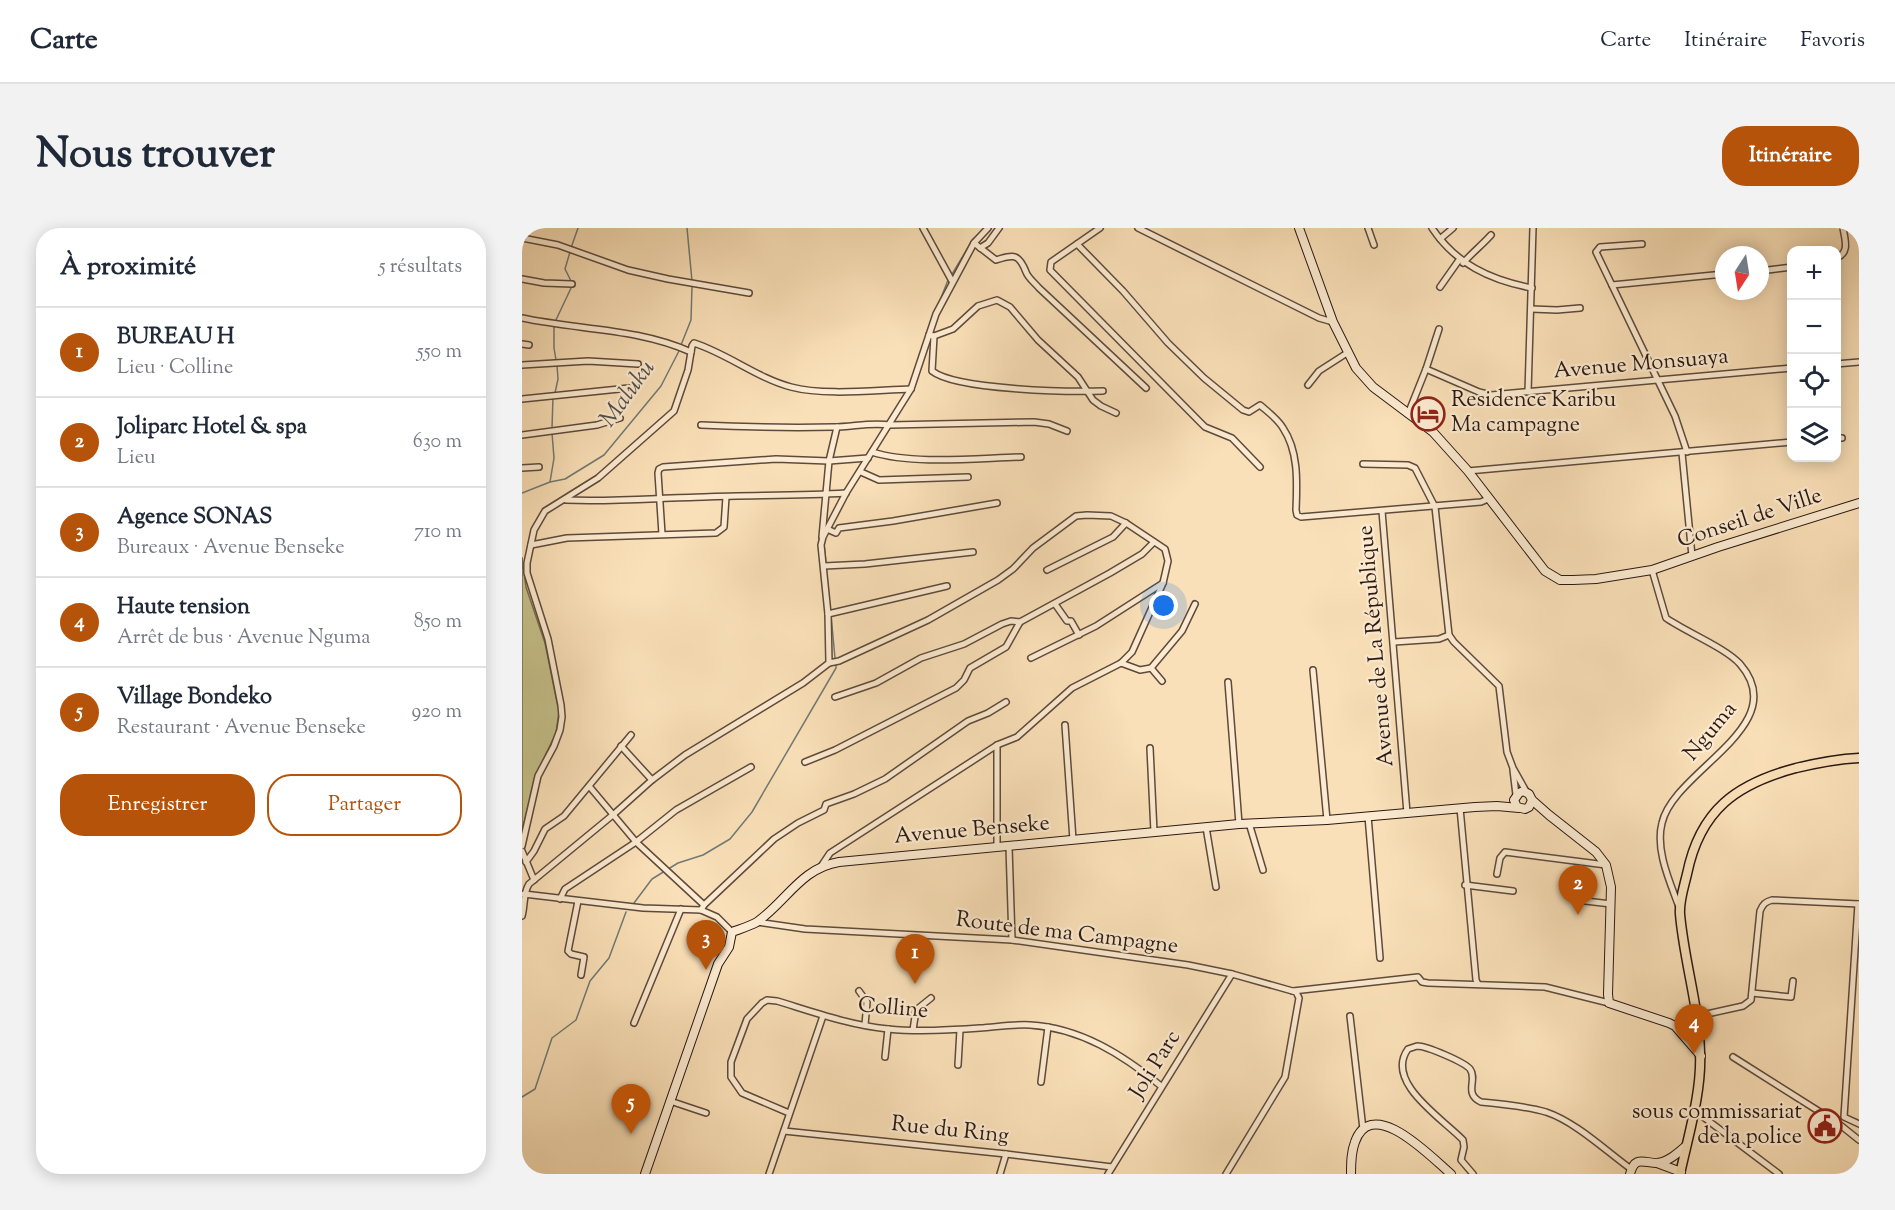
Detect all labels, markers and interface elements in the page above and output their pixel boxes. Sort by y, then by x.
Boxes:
text: Carte [30,21,98,61]
text: Carte [1600,26,1651,56]
text: Itinéraire [1684,26,1767,56]
text: Favoris [1800,26,1865,56]
text: Nous trouver [36,126,275,186]
button: Itinéraire [1722,126,1859,186]
north arrow [1715,246,1769,300]
map controls [1787,246,1841,462]
button: + [1787,246,1841,300]
text: À proximité [60,249,196,286]
text: 5 résultats [379,253,462,282]
button: − [1787,300,1841,354]
text: BUREAU H [117,322,234,354]
text: 1 [76,338,83,367]
text: 550 m [417,338,462,367]
street label: Avenue Monsuaya [1552,341,1730,389]
water label: Maluku [592,353,664,435]
text: Lieu · Colline [117,354,233,383]
button: locate [1787,354,1841,408]
place label: Residence Karibu Ma campagne [1451,385,1616,442]
hotel icon: Residence Karibu Ma campagne [1410,396,1446,432]
button: layers [1787,408,1841,462]
text: Joliparc Hotel & spa [117,412,307,444]
text: 2 [75,428,84,457]
text: 630 m [413,428,462,457]
text: Lieu [117,444,155,473]
street label: Conseil de Ville [1674,481,1826,557]
text: Agence SONAS [117,502,272,534]
text: 3 [75,518,84,547]
text: 710 m [414,518,462,547]
street label: Avenue de La République [1350,524,1404,768]
text: Bureaux · Avenue Benseke [117,534,345,563]
your location [1149,591,1178,620]
text: Haute tension [117,592,250,624]
text: 4 [74,608,85,637]
text: 850 m [414,608,462,637]
text: Arrêt de bus · Avenue Nguma [117,624,371,653]
text: Village Bondeko [117,682,272,714]
street label: Nguma [1677,695,1745,769]
text: 5 [76,698,83,727]
text: 920 m [412,698,462,727]
text: Restaurant · Avenue Benseke [117,714,366,743]
button: Enregistrer [60,774,255,836]
button: Partager [267,774,462,836]
street label: Avenue Benseke [893,808,1051,854]
pin: 2 [1558,866,1598,915]
street label: Route de ma Campagne [954,904,1180,964]
pin: 3 [686,920,726,970]
pin: 1 [896,934,934,984]
street label: Colline [856,990,930,1028]
pin: 4 [1674,1004,1714,1054]
street label: Joli Parc [1122,1024,1190,1106]
pin: 5 [612,1084,650,1134]
place label: sous commissariat de la police [1632,1097,1802,1154]
public building icon: sous commissariat de la police [1807,1108,1843,1144]
street label: Rue du Ring [890,1109,1011,1153]

